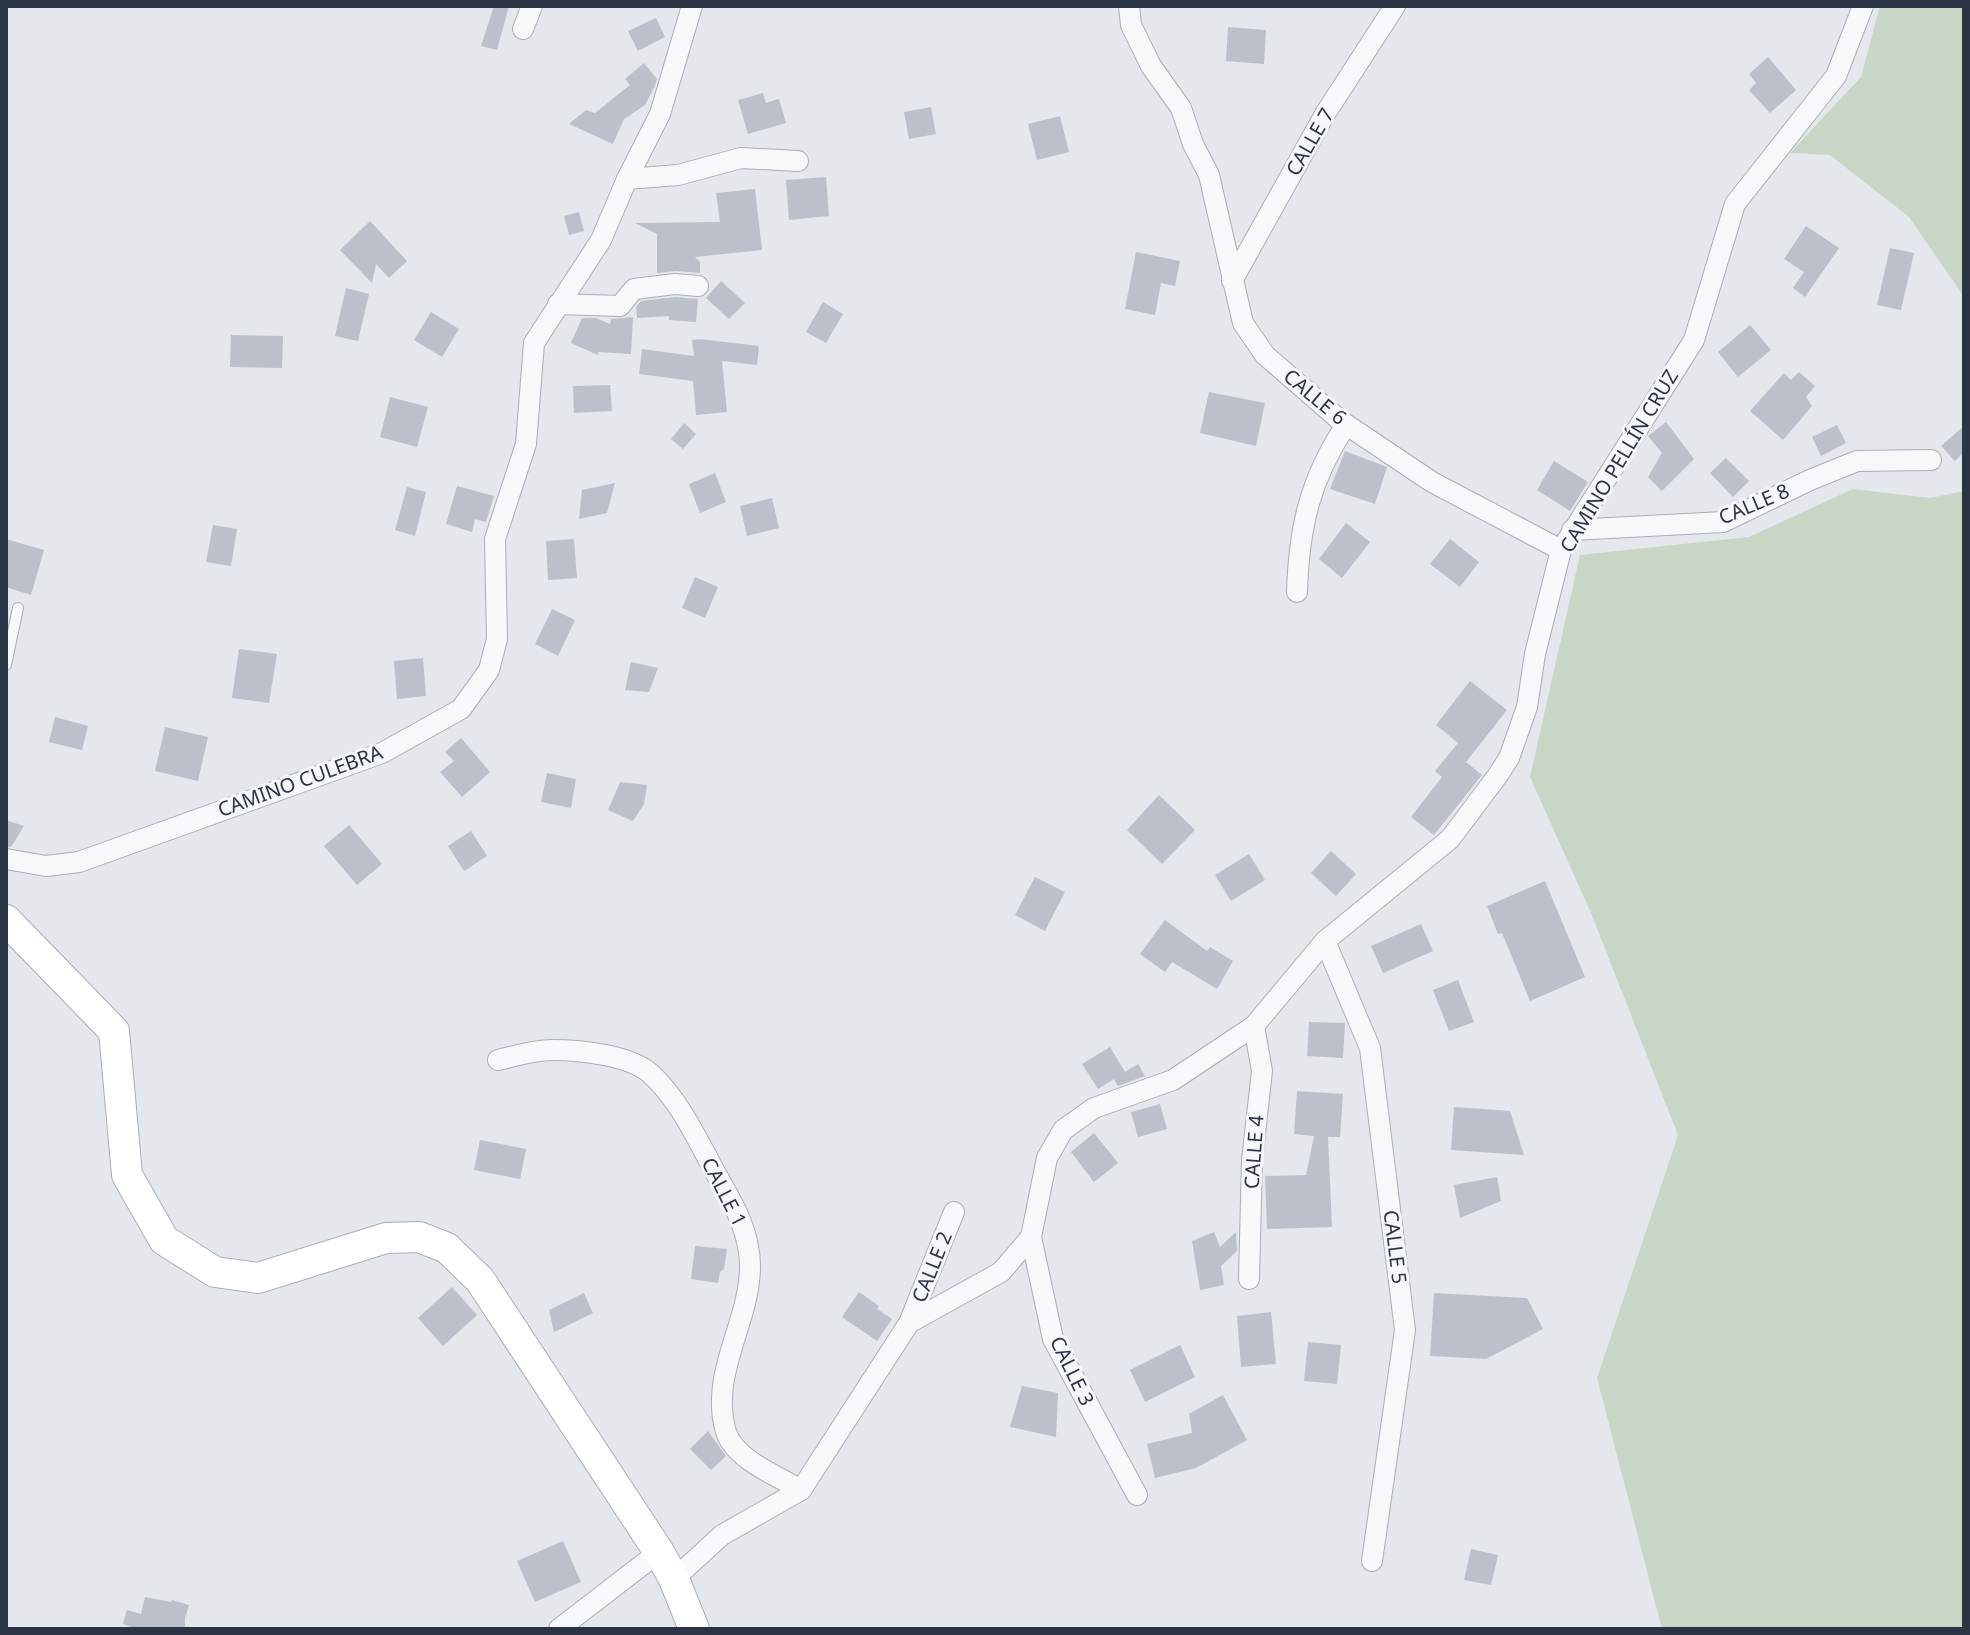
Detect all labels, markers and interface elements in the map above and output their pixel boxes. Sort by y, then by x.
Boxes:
street label: CALLE 7 [1279,103,1340,181]
street label: CALLE 6 [1278,362,1352,431]
street label: CAMINO PELLÍN CRUZ [1553,364,1684,557]
street label: CALLE 8 [1714,477,1793,530]
street label: CAMINO CULEBRA [214,738,386,823]
street label: CALLE 4 [1237,1113,1270,1190]
street label: CALLE 1 [696,1153,753,1231]
street label: CALLE 5 [1378,1208,1413,1285]
street label: CALLE 2 [905,1227,958,1306]
street label: CALLE 3 [1044,1332,1101,1410]

